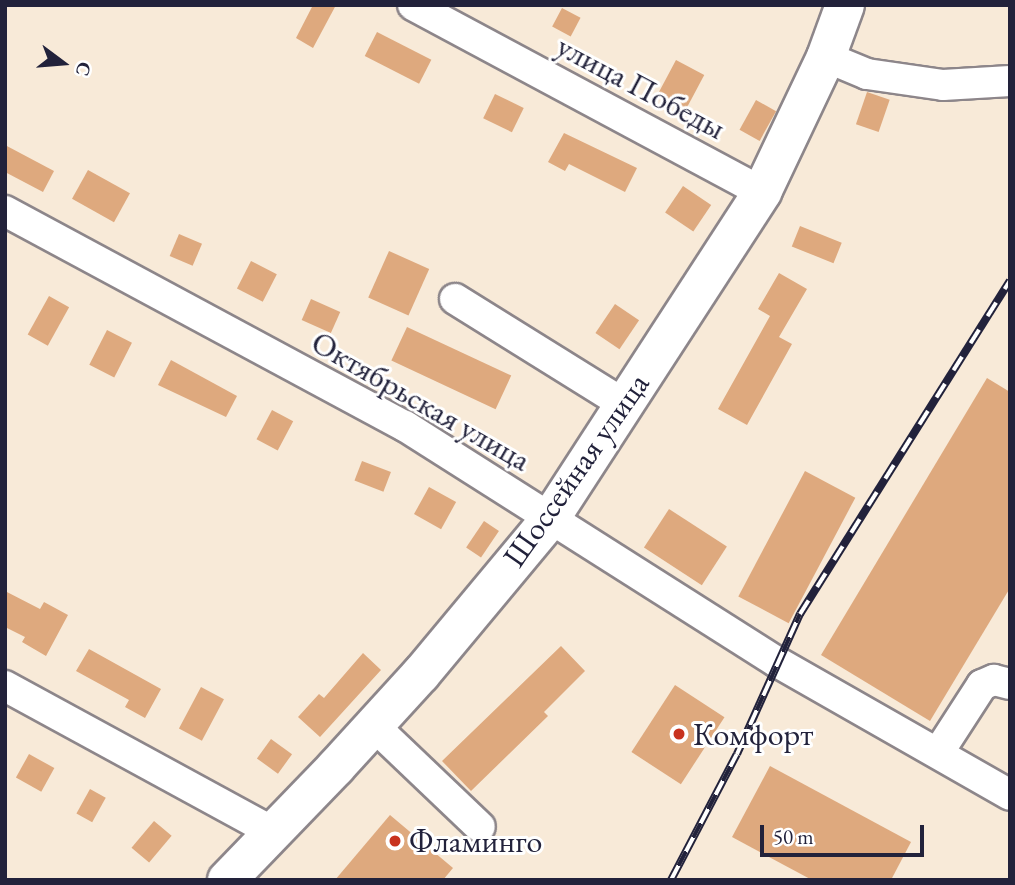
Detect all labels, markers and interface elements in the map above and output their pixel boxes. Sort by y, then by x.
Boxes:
street label: улица Победы [550,27,732,147]
north arrow [28,28,98,98]
text: С [70,59,98,79]
street label: Октябрьская улица [305,323,537,479]
street label: Шоссейная улица [495,366,657,574]
place label: Комфорт [693,715,813,753]
marker: Комфорт [671,726,687,742]
scale bar [763,812,928,856]
place label: Фламинго [409,822,542,860]
text: 50 m [773,823,814,850]
marker: Фламинго [387,833,403,849]

